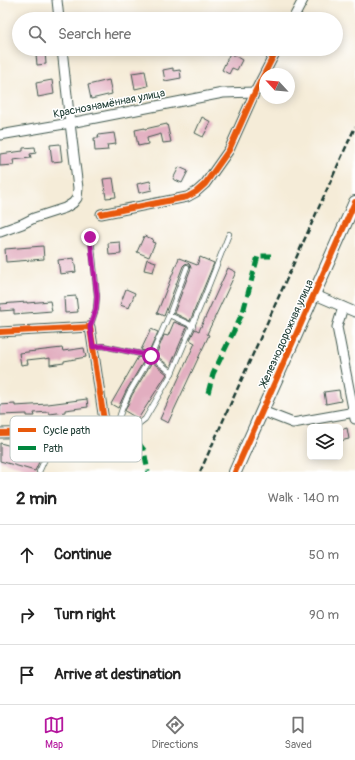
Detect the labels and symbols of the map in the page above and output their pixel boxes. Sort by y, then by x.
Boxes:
north arrow [259,68,295,104]
street label: Краснознамённая улица [52,86,166,121]
route end [81,228,99,246]
street label: Железнодорожная улица [256,278,316,391]
route start [142,347,160,365]
legend [10,416,142,462]
text: Cycle path [43,424,90,437]
text: Path [43,442,63,455]

